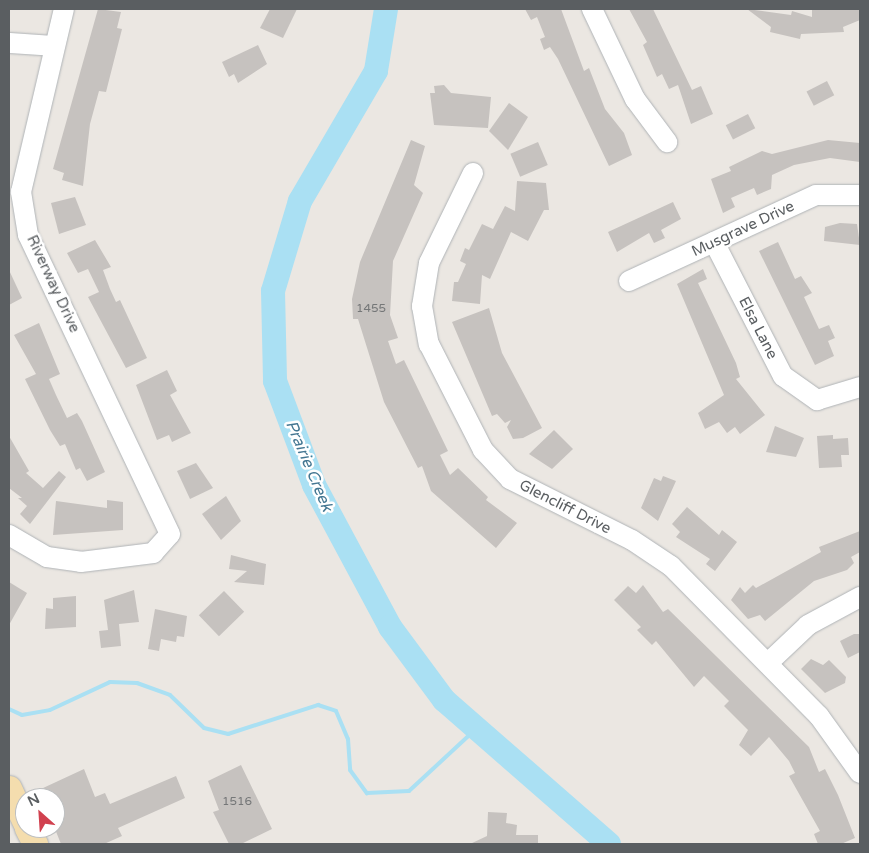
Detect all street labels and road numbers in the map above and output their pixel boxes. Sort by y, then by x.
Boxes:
street label: Musgrave Drive [689,197,797,261]
street label: Riverway Drive [23,232,83,336]
street label: Elsa Lane [735,294,781,362]
street label: Glencliff Drive [516,476,614,538]

